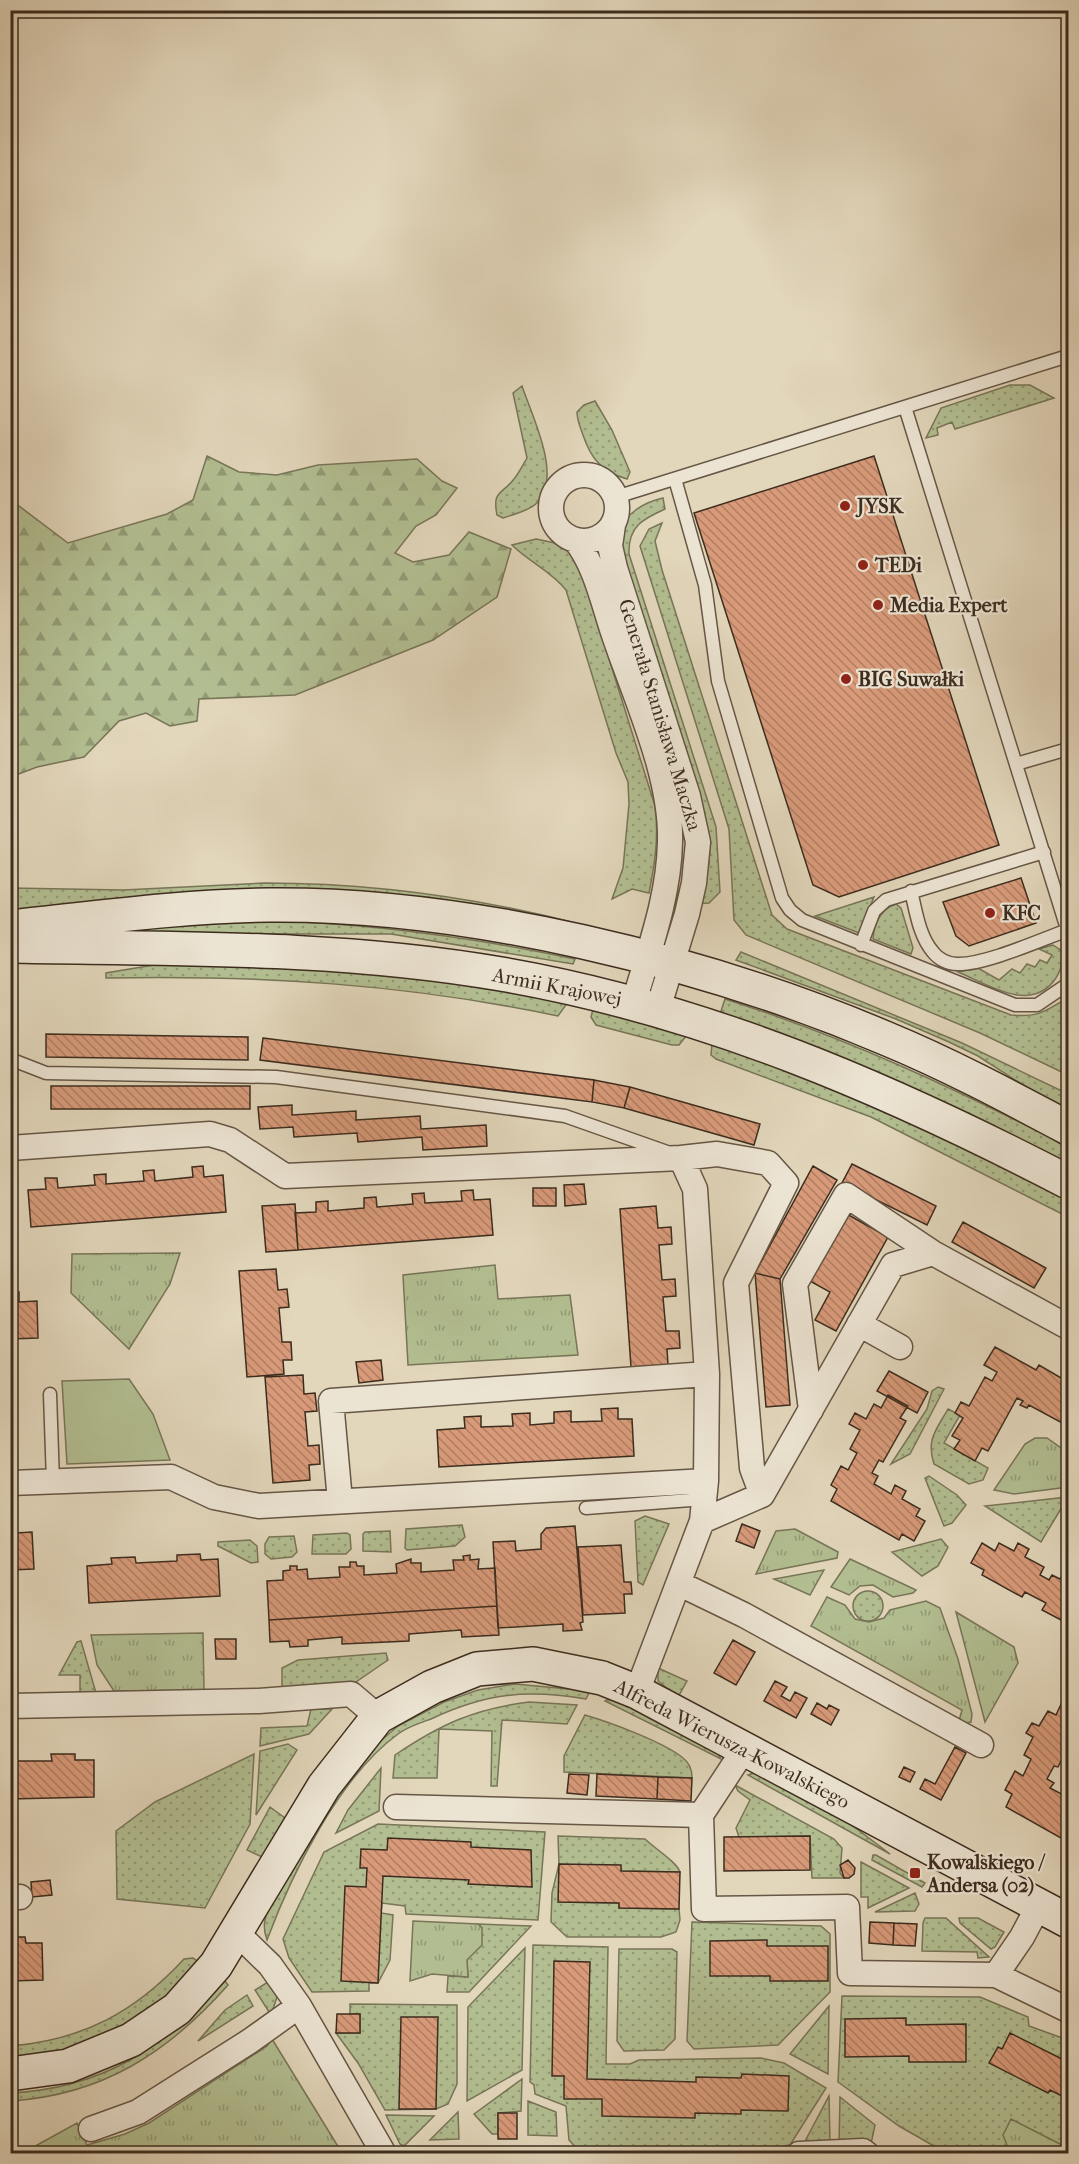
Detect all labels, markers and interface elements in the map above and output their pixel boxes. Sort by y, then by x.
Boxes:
place label: JYSK [855,495,905,518]
marker: JYSK [838,499,852,513]
place label: TEDi [874,554,923,577]
marker: TEDi [856,558,870,572]
place label: Media Expert [889,594,1008,617]
street label: Generała Stanisława Maczka [614,596,706,834]
marker: Media Expert [871,598,885,612]
place label: BIG Suwałki [858,668,965,691]
marker: BIG Suwałki [839,672,853,686]
place label: KFC [1002,902,1041,925]
marker: KFC [983,906,997,920]
street label: Armii Krajowej [490,963,623,1011]
street label: Alfreda Wierusza-Kowalskiego [610,1674,854,1813]
place label: Kowalskiego / Andersa (02) [925,1851,1046,1897]
marker: Kowalskiego / Andersa (02) [908,1866,922,1880]

